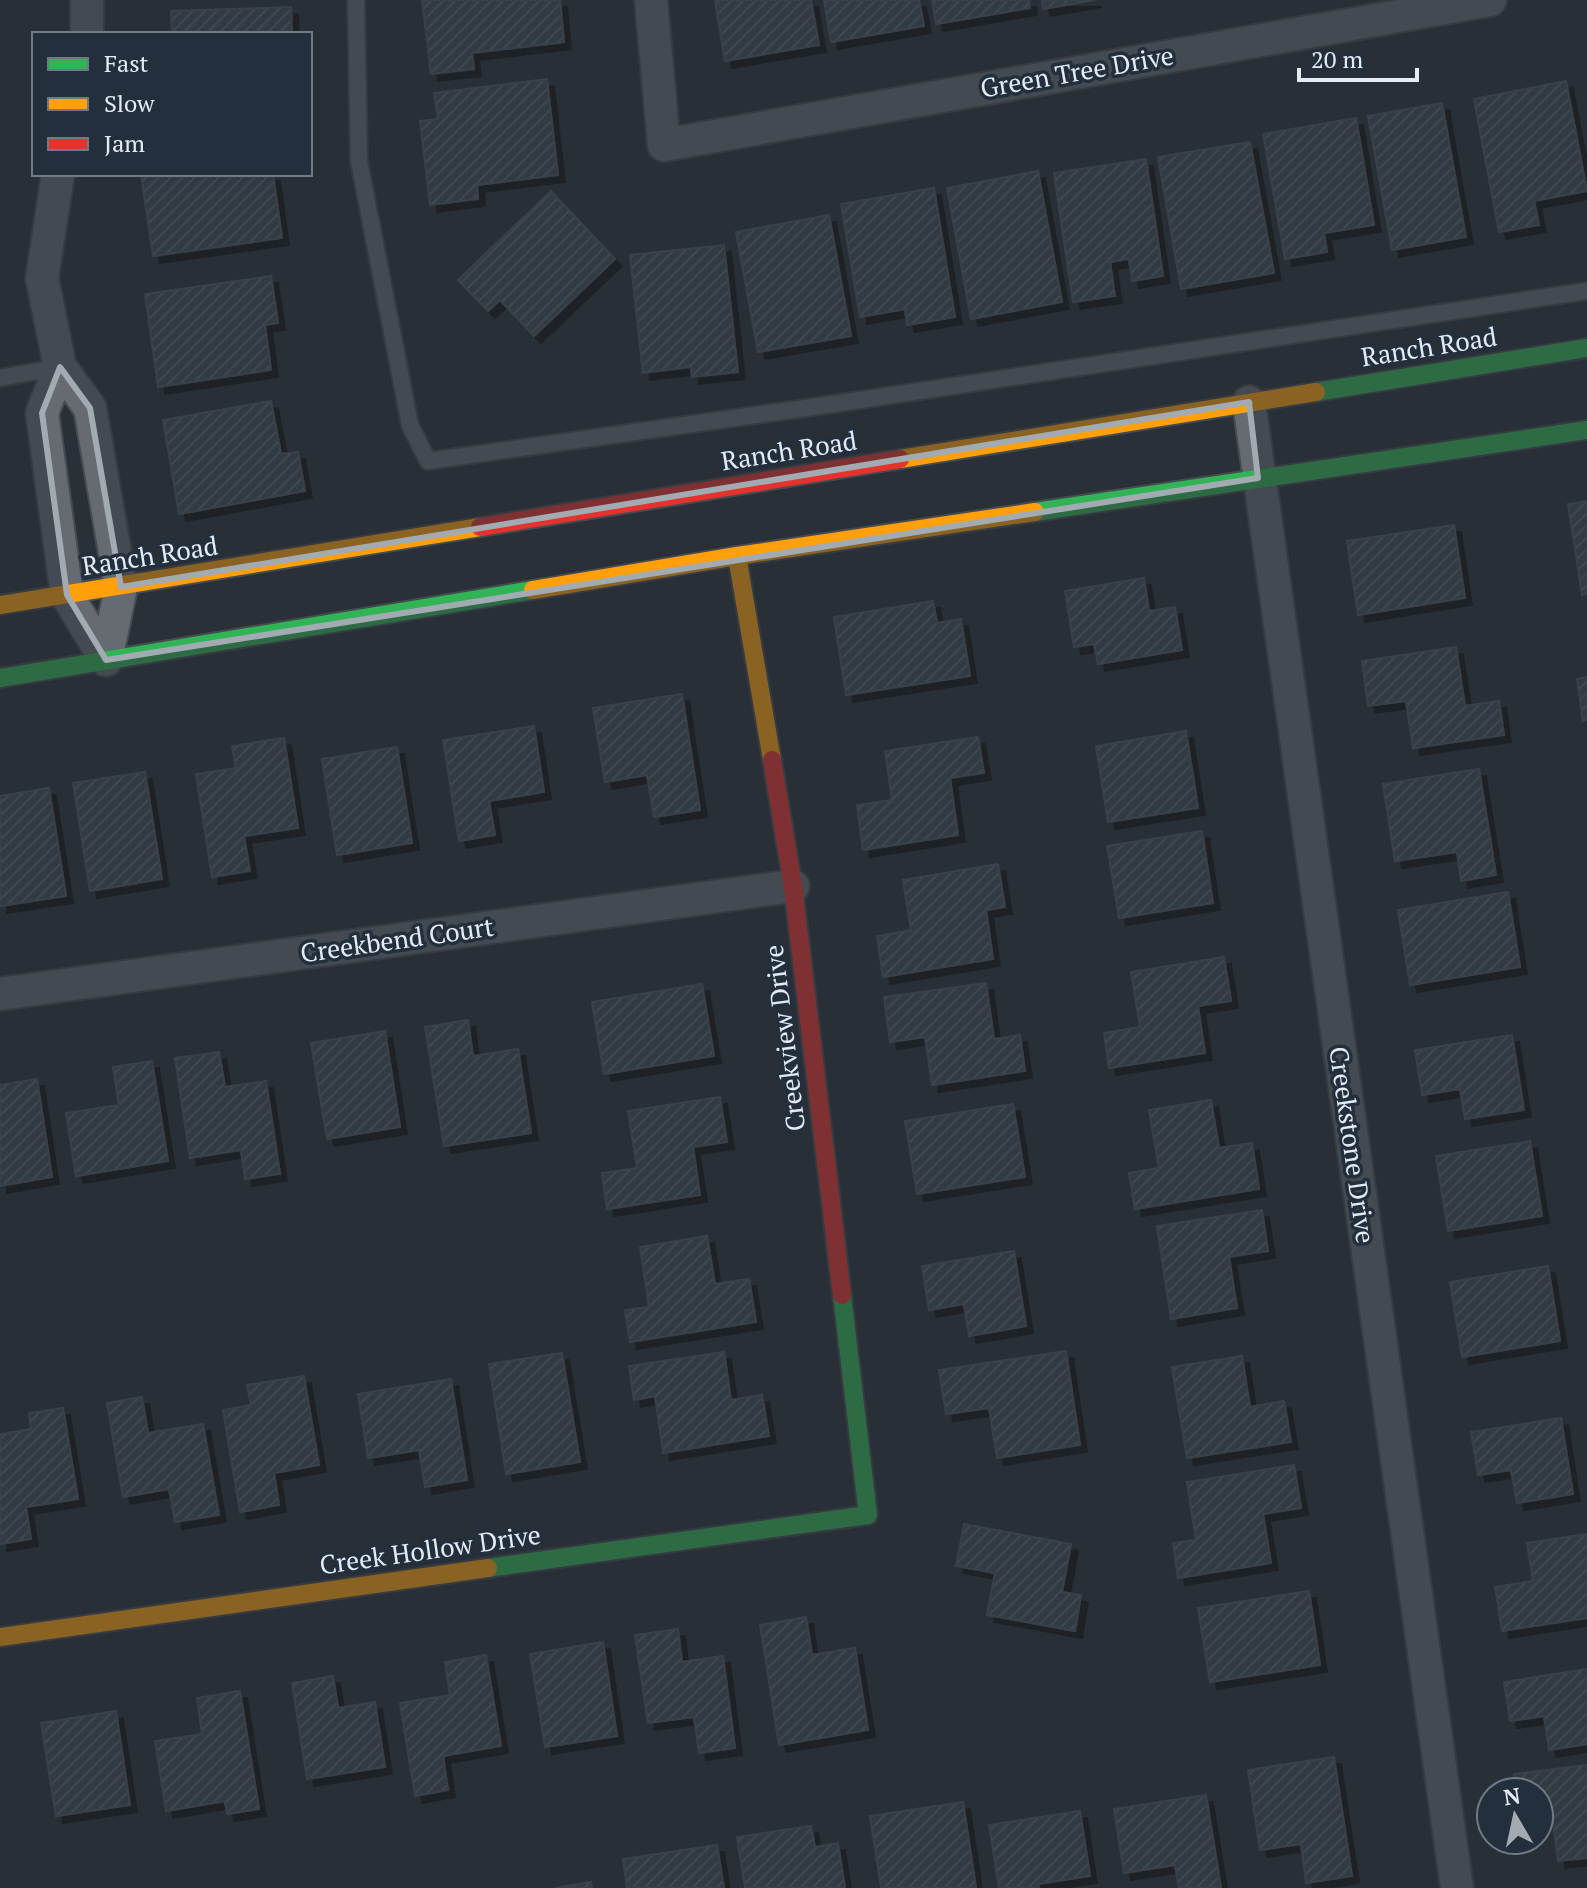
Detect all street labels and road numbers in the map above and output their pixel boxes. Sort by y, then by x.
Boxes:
street label: Green Tree Drive [978,37,1176,105]
street label: Ranch Road [1359,319,1499,374]
street label: Ranch Road [719,423,859,478]
street label: Ranch Road [80,528,220,583]
street label: Creekbend Court [298,909,496,969]
street label: Creekview Drive [756,943,812,1133]
street label: Creekstone Drive [1322,1044,1384,1245]
street label: Creek Hollow Drive [317,1517,543,1581]

